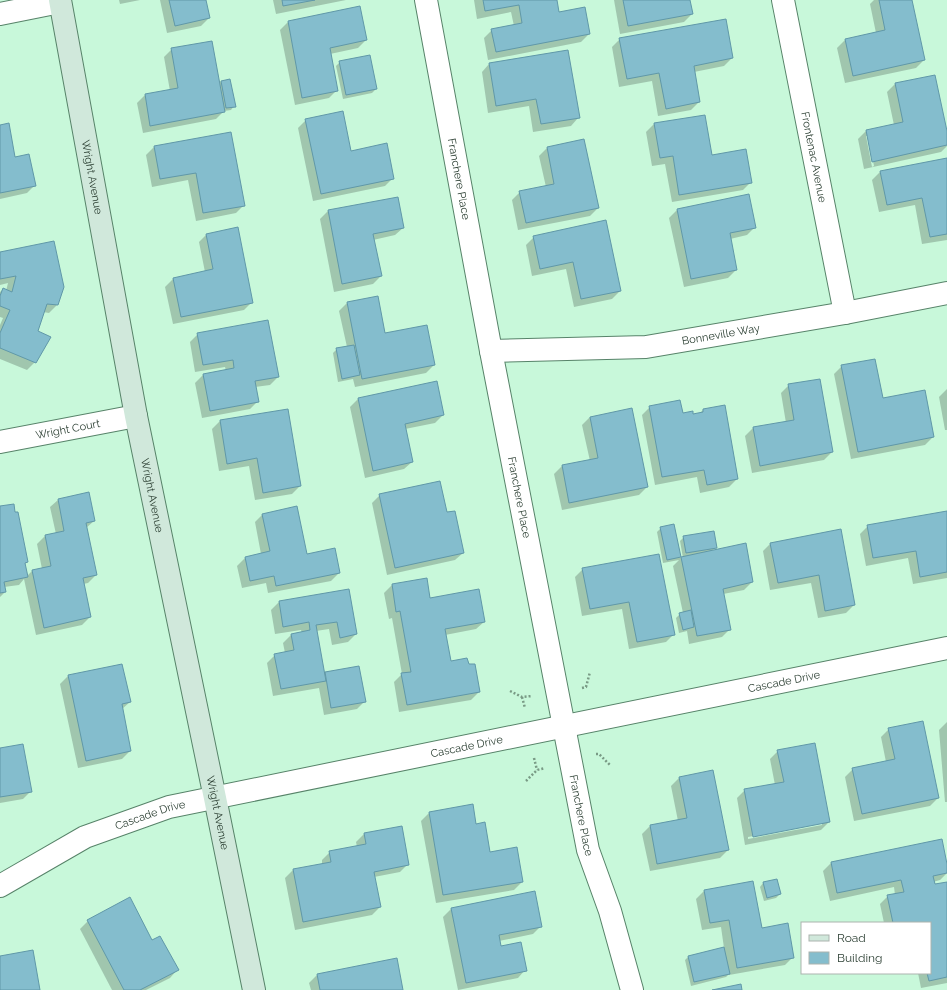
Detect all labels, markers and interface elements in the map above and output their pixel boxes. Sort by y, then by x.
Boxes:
street label: Frontenac Avenue [798,111,829,204]
street label: Franchere Place [445,137,473,221]
street label: Wright Avenue [79,139,105,216]
street label: Bonneville Way [681,322,761,348]
street label: Wright Court [35,417,101,442]
street label: Franchere Place [505,456,533,540]
street label: Wright Avenue [138,457,166,534]
street label: Cascade Drive [747,668,822,696]
street label: Cascade Drive [429,733,504,760]
street label: Franchere Place [567,774,596,858]
street label: Wright Avenue [204,775,231,852]
street label: Cascade Drive [113,798,187,833]
legend [801,922,931,974]
text: Road [837,931,866,945]
text: Building [837,951,883,965]

